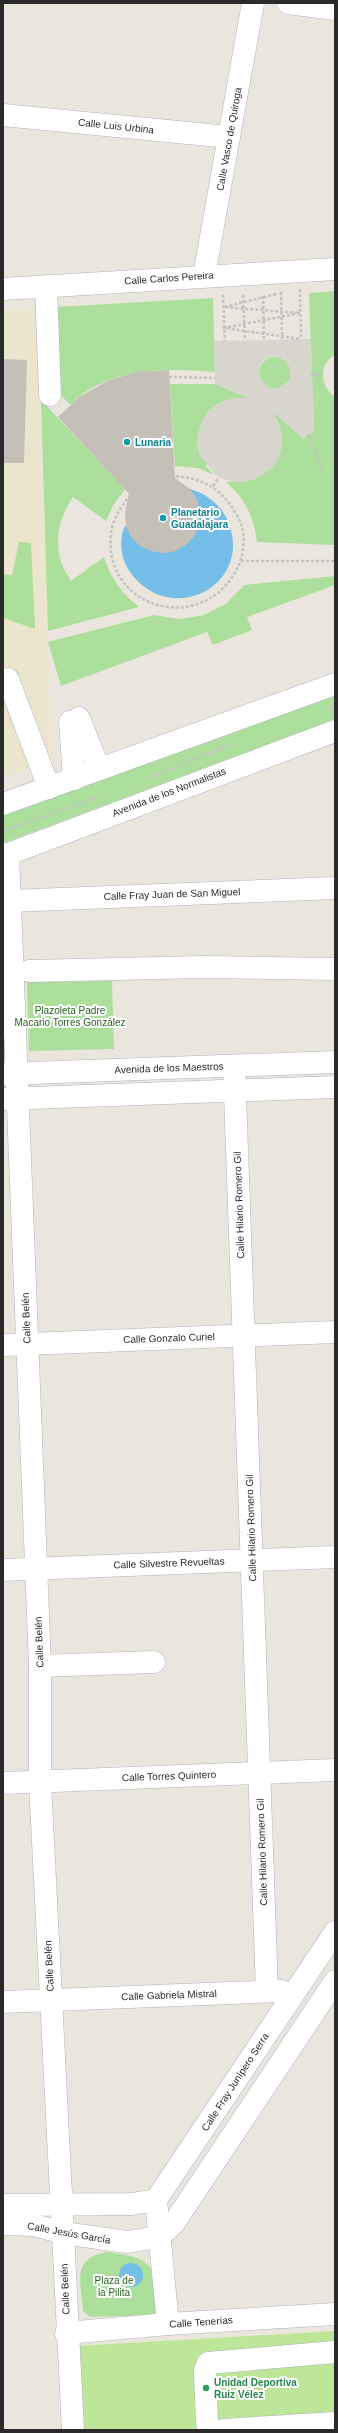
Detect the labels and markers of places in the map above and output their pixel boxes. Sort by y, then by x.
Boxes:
marker: Lunaria [122,437,132,447]
place label: Lunaria [135,437,172,448]
place label: Planetario Guadalajara [171,507,229,530]
marker: Planetario Guadalajara [158,513,168,523]
place label: Unidad Deportiva Ruiz Vélez [214,2377,297,2400]
marker: Unidad Deportiva Ruiz Vélez [201,2383,211,2393]

